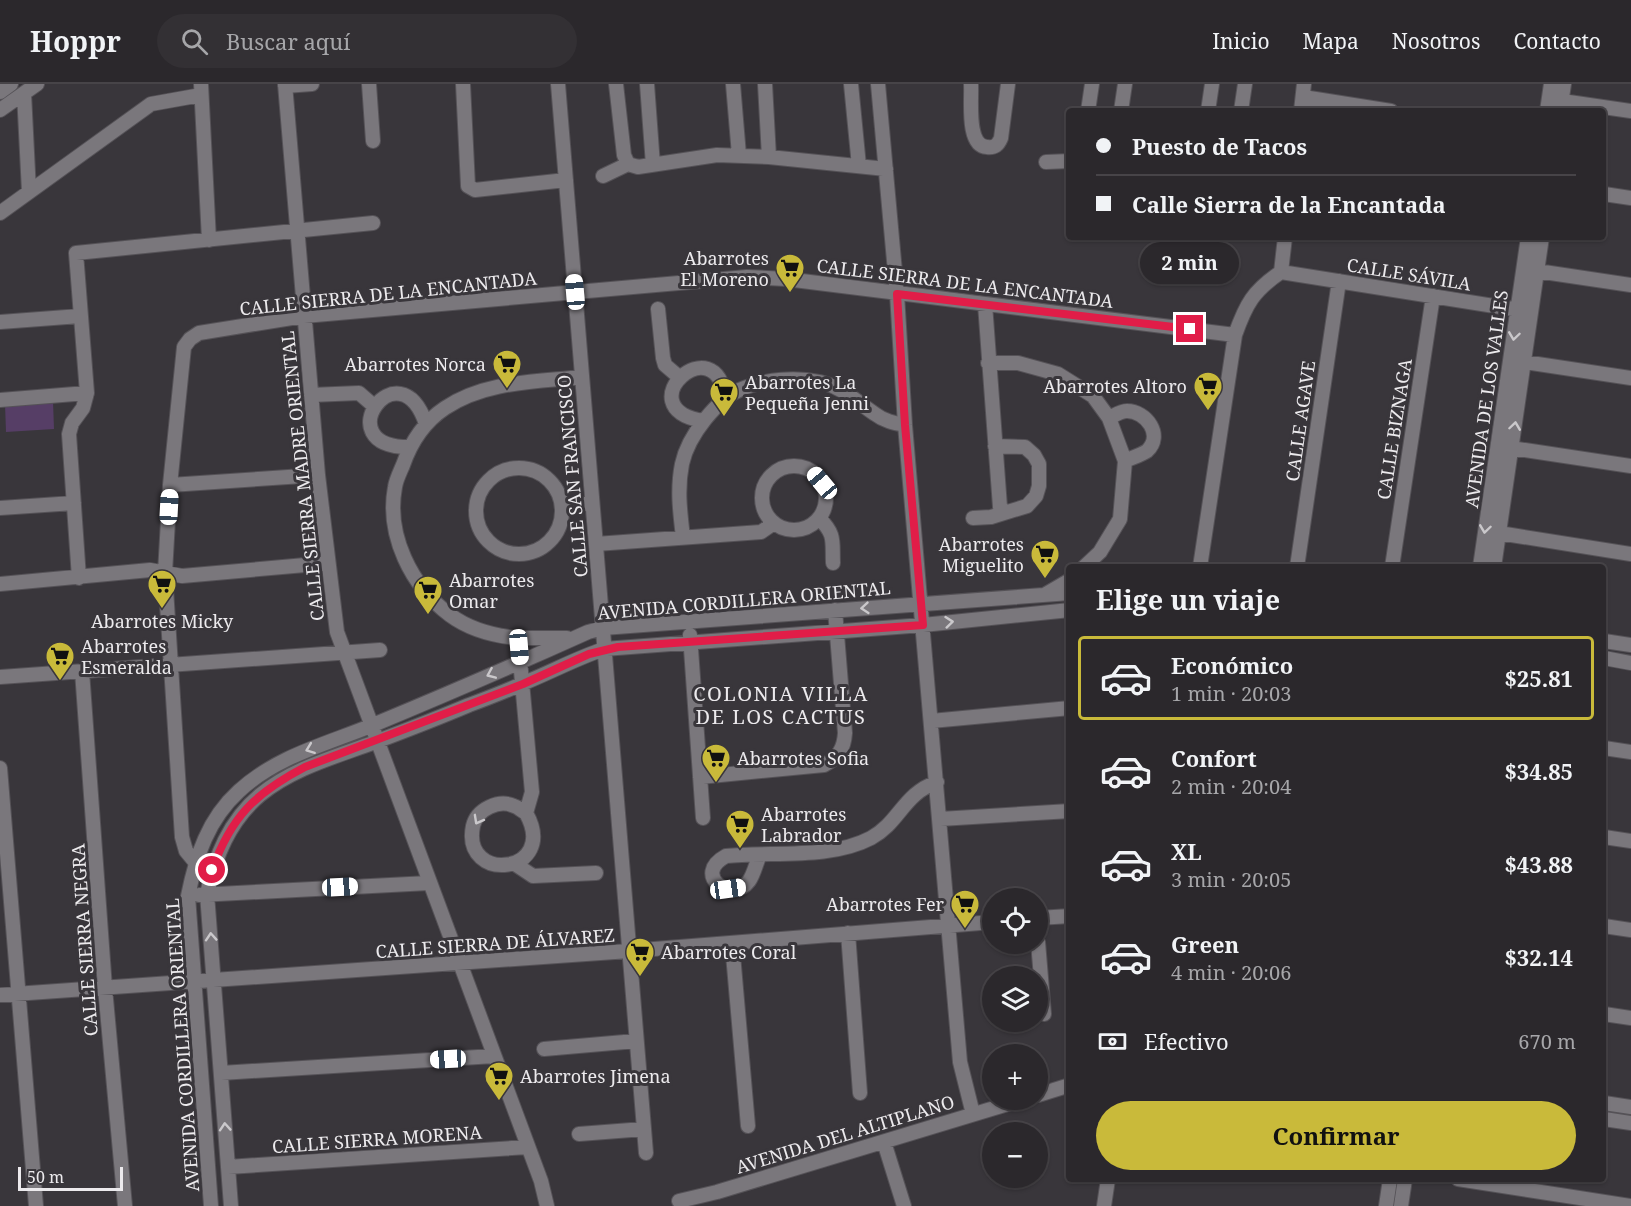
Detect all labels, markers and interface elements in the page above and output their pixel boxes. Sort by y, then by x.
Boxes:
search box [157,14,577,68]
text: Hoppr [30,22,121,60]
icon: search [178,25,211,58]
text: Buscar aquí [226,26,350,56]
text: Inicio [1212,27,1270,55]
text: Mapa [1303,27,1359,55]
text: Nosotros [1392,27,1480,55]
text: Contacto [1513,27,1601,55]
text: Puesto de Tacos [1132,131,1307,161]
text: Calle Sierra de la Encantada [1132,189,1446,219]
callout: 2 min [1140,242,1240,284]
place label: Abarrotes El Moreno [680,246,769,291]
text: 2 min [1161,249,1218,276]
supermarket icon: Abarrotes El Moreno [774,252,806,294]
street label: CALLE SÁVILA [1345,252,1473,296]
street label: CALLE SIERRA DE LA ENCANTADA [815,253,1115,313]
street label: CALLE SIERRA DE LA ENCANTADA [238,265,538,321]
car [564,273,586,311]
street label: AVENIDA DE LOS VALLES [1459,288,1513,510]
route end [1176,315,1203,342]
street label: CALLE SIERRA MADRE ORIENTAL [275,330,329,622]
one-way arrow [1508,332,1520,341]
supermarket icon: Abarrotes Norca [491,348,523,390]
place label: Abarrotes Norca [344,352,486,376]
street label: CALLE BIZNAGA [1371,356,1417,501]
street label: CALLE AGAVE [1280,359,1320,483]
place label: Abarrotes La Pequeña Jenni [745,370,869,415]
supermarket icon: Abarrotes Altoro [1192,370,1224,412]
street label: CALLE SAN FRANCISCO [551,374,593,578]
place label: Abarrotes Altoro [1043,374,1187,398]
supermarket icon: Abarrotes La Pequeña Jenni [708,376,740,418]
one-way arrow [1508,421,1520,431]
car [804,463,840,503]
car [159,489,179,525]
one-way arrow [1480,525,1492,534]
place label: Abarrotes Miguelito [939,532,1024,577]
supermarket icon: Abarrotes Miguelito [1029,538,1061,580]
supermarket icon: Abarrotes Micky [146,568,178,610]
place label: Abarrotes Omar [449,568,534,613]
supermarket icon: Abarrotes Omar [412,574,444,616]
street label: AVENIDA CORDILLERA ORIENTAL [596,575,892,625]
text: Elige un viaje [1096,581,1280,618]
one-way arrow [860,601,869,614]
place label: Abarrotes Micky [91,609,234,633]
one-way arrow [944,616,953,629]
car [508,628,530,666]
place label: Abarrotes Esmeralda [81,634,172,679]
supermarket icon: Abarrotes Esmeralda [44,640,76,682]
text: Económico [1171,650,1293,680]
icon: car [1099,651,1153,705]
text: $25.81 [1504,663,1573,693]
one-way arrow [486,667,497,679]
district label: COLONIA VILLA DE LOS CACTUS [693,680,869,730]
text: 1 min · 20:03 [1171,680,1291,707]
one-way arrow [306,741,316,754]
supermarket icon: Abarrotes Sofia [700,742,732,784]
text: Confort [1171,743,1257,773]
icon: car [1099,744,1153,798]
place label: Abarrotes Sofia [737,746,869,770]
text: $34.85 [1504,756,1573,786]
text: 2 min · 20:04 [1171,773,1291,800]
place label: Abarrotes Labrador [761,802,846,847]
supermarket icon: Abarrotes Labrador [724,808,756,850]
one-way arrow [474,814,485,824]
text: XL [1171,836,1202,866]
icon: car [1099,837,1153,891]
street label: CALLE SIERRA NEGRA [65,843,103,1037]
text: $43.88 [1504,849,1573,879]
route start [198,856,225,883]
text: 3 min · 20:05 [1171,866,1291,893]
car [322,877,358,897]
car [709,878,747,900]
supermarket icon: Abarrotes Fer [949,888,981,930]
map controls [982,888,1048,1188]
button: locate [982,888,1048,954]
place label: Abarrotes Fer [826,892,945,916]
street label: AVENIDA CORDILLERA ORIENTAL [160,897,204,1193]
street label: CALLE SIERRA DE ÁLVAREZ [375,923,615,963]
text: Green [1171,929,1239,959]
icon: car [1099,930,1153,984]
one-way arrow [204,933,217,942]
supermarket icon: Abarrotes Coral [624,936,656,978]
place label: Abarrotes Coral [661,940,797,964]
text: $32.14 [1504,942,1573,972]
text: 4 min · 20:06 [1171,959,1291,986]
button: layers [982,966,1048,1032]
icon: cash [1096,1025,1129,1058]
text: Efectivo [1144,1026,1229,1056]
text: 670 m [1518,1028,1576,1055]
button: + [982,1044,1048,1110]
car [430,1049,466,1069]
supermarket icon: Abarrotes Jimena [483,1060,515,1102]
place label: Abarrotes Jimena [520,1064,671,1088]
street label: AVENIDA DEL ALTIPLANO [733,1089,957,1179]
button: Confirmar [1096,1101,1576,1170]
street label: CALLE SIERRA MORENA [271,1120,483,1158]
one-way arrow [219,1122,232,1131]
button: − [982,1122,1048,1188]
scale bar [18,1164,123,1192]
text: 50 m [27,1166,64,1188]

